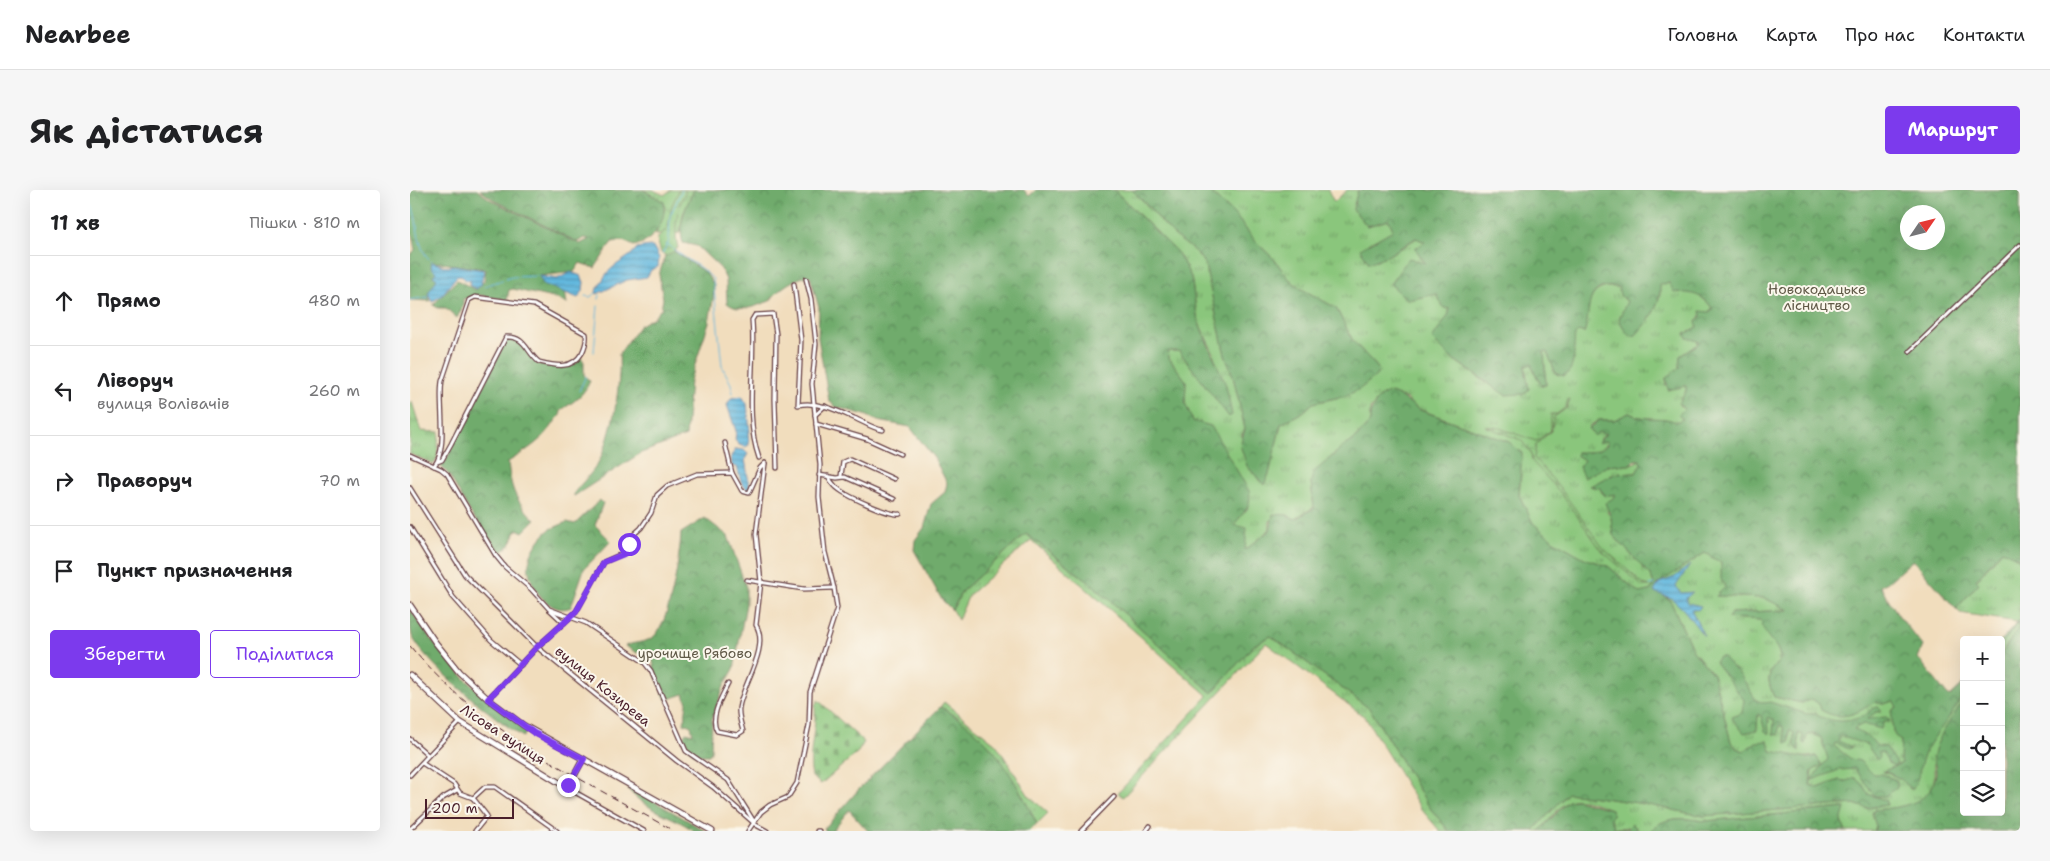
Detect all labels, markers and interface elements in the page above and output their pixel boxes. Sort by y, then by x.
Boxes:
text: Nearbee [25,19,131,51]
text: Головна [1667,23,1738,47]
text: Карта [1766,23,1817,47]
text: Про нас [1845,23,1915,47]
text: Контакти [1943,23,2025,47]
button: Маршрут [1885,106,2020,154]
text: Як дістатися [30,107,264,154]
north arrow [1900,205,1945,250]
text: 11 хв [50,209,100,237]
text: Пішки · 810 m [250,212,360,233]
park label: Новокодацьке лісництво [1768,280,1866,314]
icon: ahead [50,287,78,315]
text: Прямо [97,288,161,313]
text: 480 m [308,290,360,311]
text: Ліворуч [97,368,173,393]
icon: left [50,377,78,405]
text: 260 m [308,380,360,401]
text: вулиця Волівачів [97,393,230,414]
icon: right [50,467,78,495]
text: Праворуч [97,468,192,493]
text: 70 m [319,470,360,491]
route start [618,533,641,556]
icon: arrive [50,557,78,585]
text: Пункт призначення [97,558,293,583]
button: Зберегти [50,630,200,678]
button: Поділитися [210,630,360,678]
map controls [1960,636,2005,816]
button: + [1960,636,2005,681]
street label: вулиця Козирева [551,642,655,730]
park label: урочище Рябово [638,644,752,662]
button: − [1960,681,2005,726]
street label: Лісова вулиця [457,700,549,768]
button: locate [1960,726,2005,771]
button: layers [1960,771,2005,816]
route end [557,774,580,797]
scale bar [425,796,514,819]
text: 200 m [432,799,478,817]

